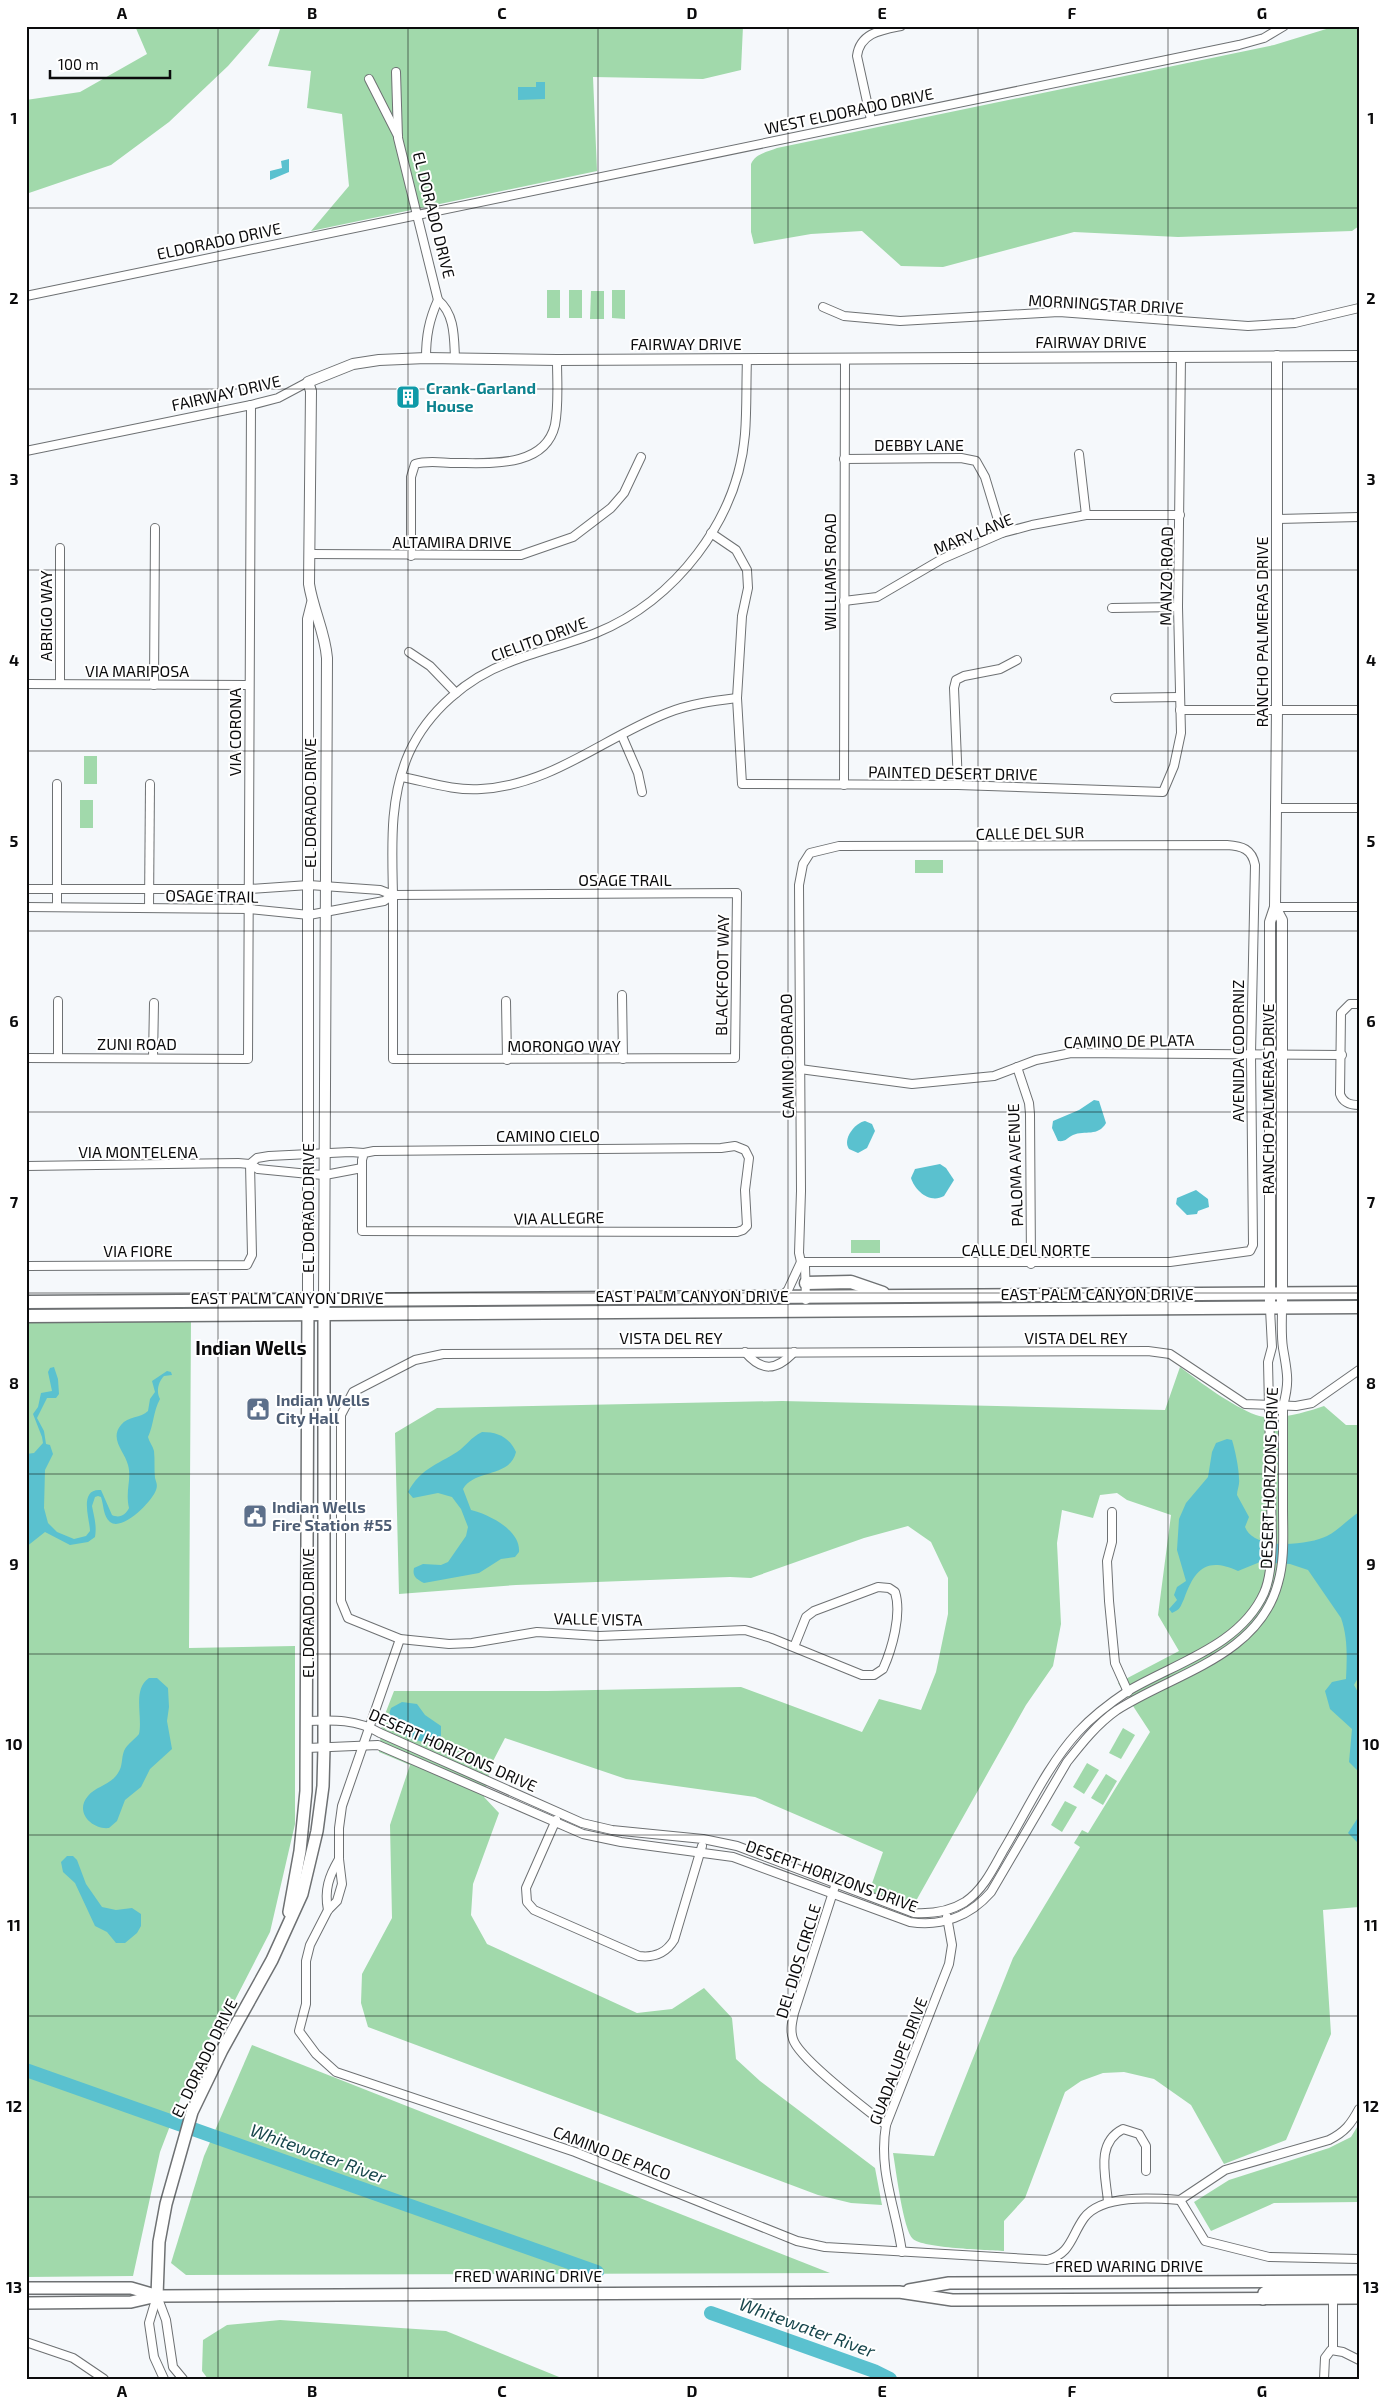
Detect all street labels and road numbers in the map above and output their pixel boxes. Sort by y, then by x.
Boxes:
street label: WEST ELDORADO DRIVE [763,83,935,138]
street label: EL DORADO DRIVE [410,150,459,280]
street label: ELDORADO DRIVE [155,218,283,263]
street label: MORNINGSTAR DRIVE [1028,290,1184,317]
street label: FAIRWAY DRIVE [1035,332,1147,351]
street label: FAIRWAY DRIVE [630,334,742,353]
street label: FAIRWAY DRIVE [169,371,282,414]
street label: DEBBY LANE [874,435,964,454]
street label: MARY LANE [930,509,1016,558]
street label: WILLIAMS ROAD [820,513,839,631]
street label: MANZO ROAD [1155,526,1176,626]
street label: ALTAMIRA DRIVE [392,532,512,551]
street label: RANCHO PALMERAS DRIVE [1252,536,1271,728]
street label: ABRIGO WAY [36,570,55,662]
street label: CIELITO DRIVE [488,612,590,665]
street label: VIA MARIPOSA [85,661,189,680]
street label: VIA CORONA [225,688,244,776]
street label: EL DORADO DRIVE [300,738,319,868]
street label: PAINTED DESERT DRIVE [868,762,1038,783]
street label: CALLE DEL SUR [976,822,1085,843]
street label: OSAGE TRAIL [578,870,672,889]
street label: OSAGE TRAIL [165,885,259,906]
street label: BLACKFOOT WAY [711,914,732,1036]
street label: AVENIDA CODORNIZ [1228,980,1247,1122]
street label: CAMINO DORADO [776,993,797,1119]
street label: RANCHO PALMERAS DRIVE [1258,1003,1277,1195]
street label: CAMINO DE PLATA [1063,1030,1195,1051]
street label: ZUNI ROAD [97,1034,177,1053]
street label: MORONGO WAY [507,1036,621,1055]
street label: PALOMA AVENUE [1003,1103,1026,1227]
street label: CAMINO CIELO [496,1126,600,1145]
street label: VIA MONTELENA [78,1142,198,1161]
street label: EL DORADO DRIVE [298,1143,317,1273]
street label: VIA ALLEGRE [513,1207,605,1228]
street label: CALLE DEL NORTE [962,1240,1091,1259]
street label: VIA FIORE [103,1241,173,1260]
street label: EAST PALM CANYON DRIVE [1000,1284,1194,1303]
street label: EAST PALM CANYON DRIVE [595,1286,789,1305]
street label: EAST PALM CANYON DRIVE [190,1288,384,1307]
street label: VISTA DEL REY [619,1328,723,1347]
street label: VISTA DEL REY [1024,1328,1128,1347]
street label: DESERT HORIZONS DRIVE [1256,1387,1281,1569]
street label: EL DORADO DRIVE [298,1548,317,1678]
street label: VALLE VISTA [553,1608,643,1629]
street label: DESERT HORIZONS DRIVE [366,1704,540,1795]
street label: DESERT HORIZONS DRIVE [743,1835,921,1916]
street label: DEL DIOS CIRCLE [771,1901,824,2020]
street label: GUADALUPE DRIVE [864,1994,931,2127]
street label: EL DORADO DRIVE [167,1995,241,2120]
street label: CAMINO DE PACO [551,2121,674,2184]
street label: FRED WARING DRIVE [1055,2256,1203,2275]
street label: FRED WARING DRIVE [454,2266,602,2285]

